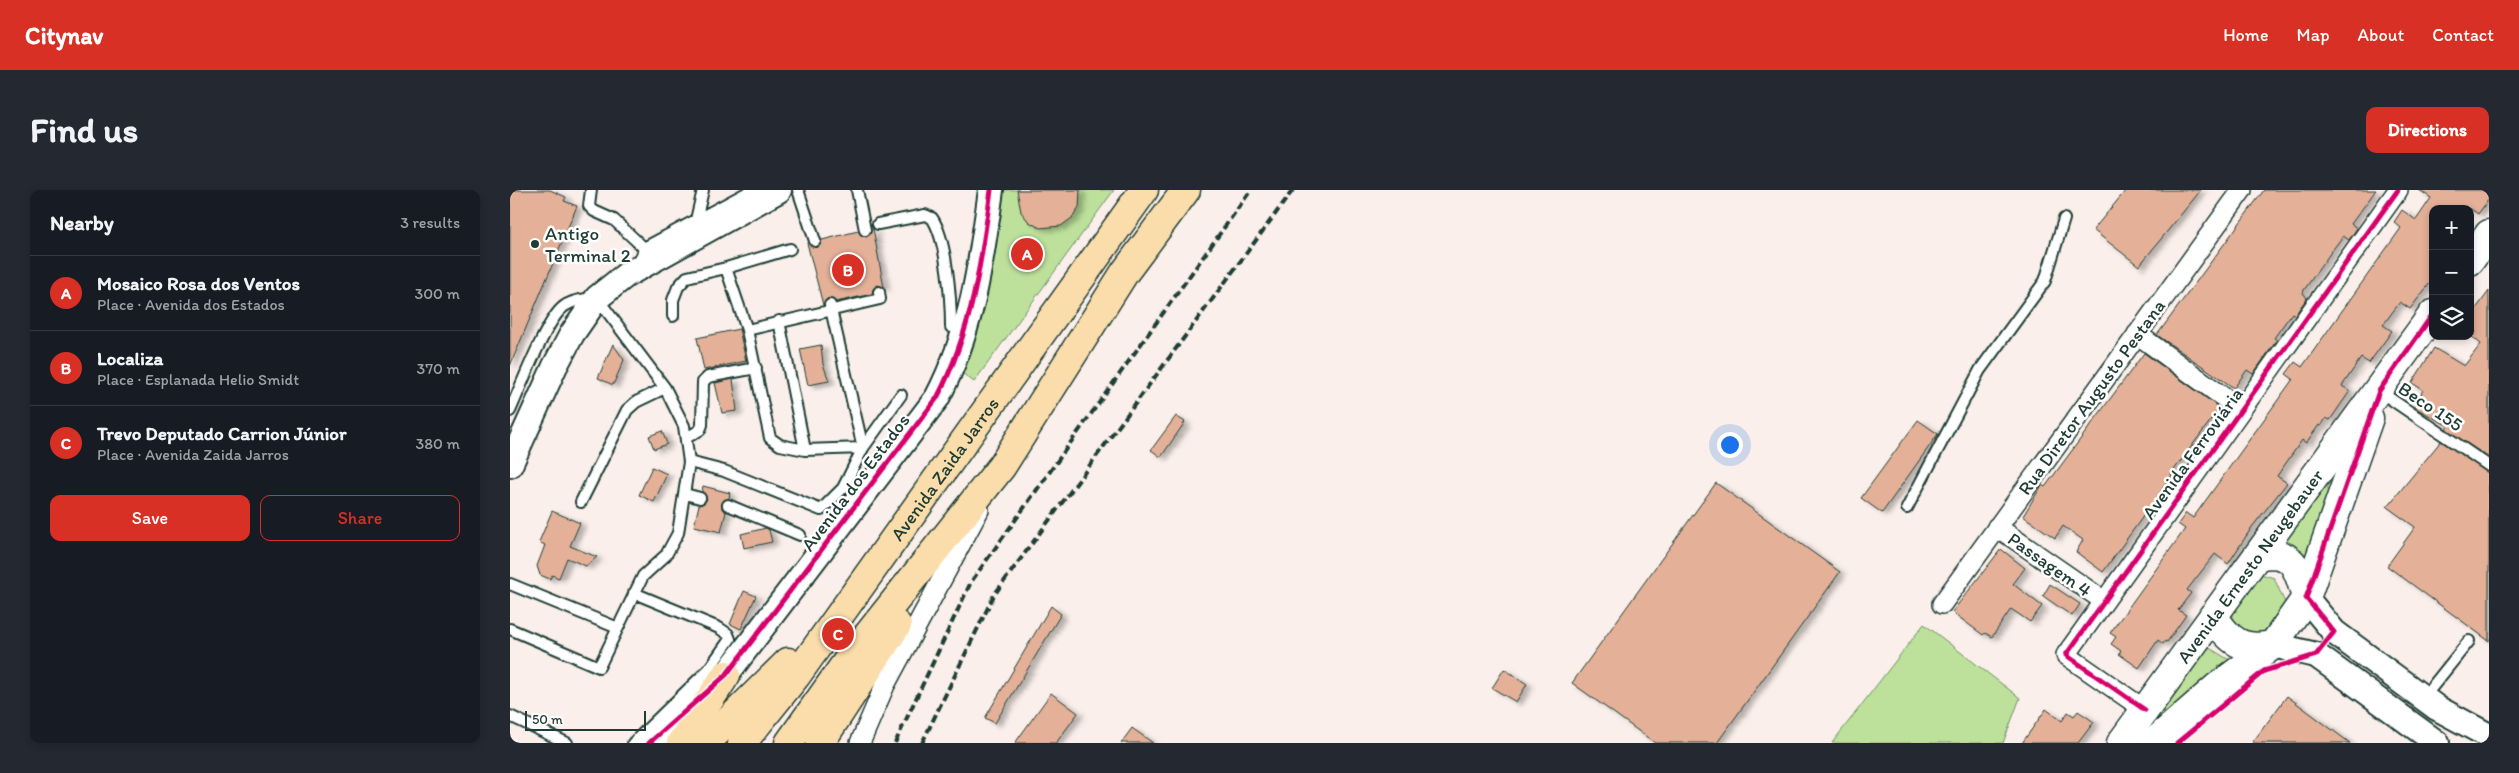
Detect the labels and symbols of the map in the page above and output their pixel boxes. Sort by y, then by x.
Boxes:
place label: Antigo Terminal 2 [545,222,631,267]
pin: A [1011,235,1043,273]
marker: Antigo Terminal 2 [529,238,541,250]
pin: B [832,251,864,289]
street label: Rua Diretor Augusto Pestana [2013,295,2170,499]
street label: Beco 155 [2394,376,2467,436]
street label: Avenida Ferroviária [2137,383,2248,524]
street label: Avenida Zaida Jarros [886,393,1004,545]
street label: Avenida dos Estados [796,409,915,556]
your location [1717,432,1743,458]
street label: Avenida Ernesto Neugebauer [2172,464,2329,668]
street label: Passagem 4 [2003,527,2096,602]
pin: C [822,615,854,653]
scale bar [525,708,646,731]

